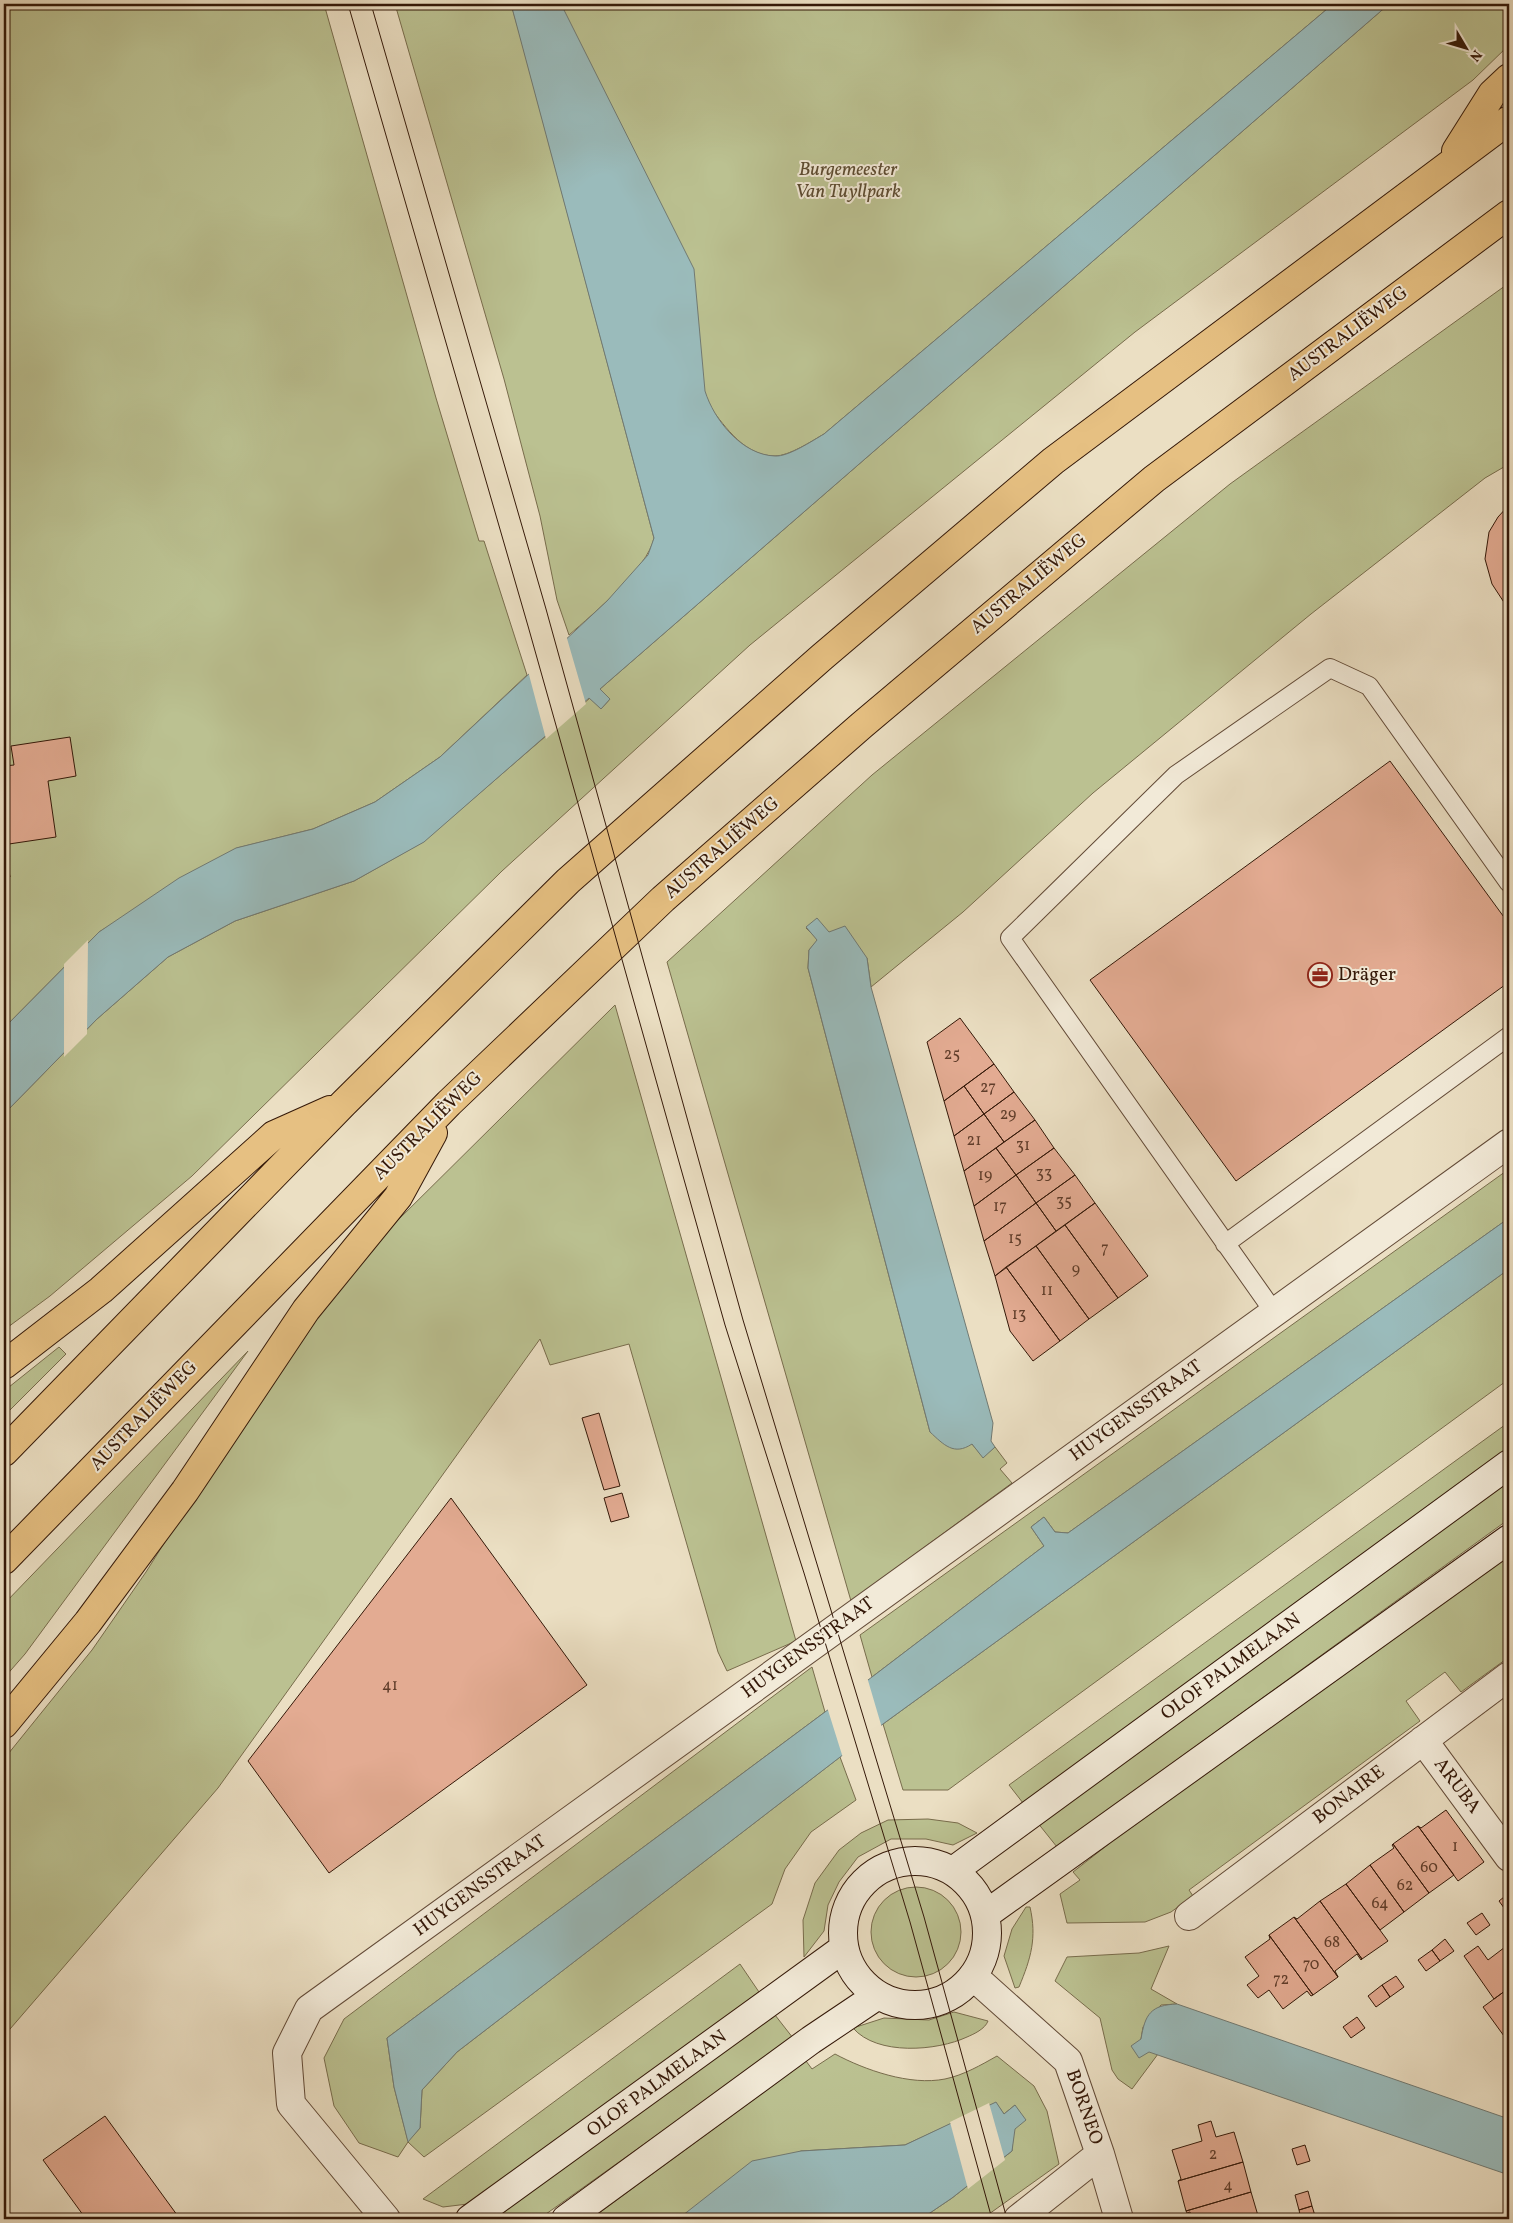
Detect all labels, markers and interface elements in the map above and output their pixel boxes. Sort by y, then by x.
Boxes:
north arrow [1440,22,1490,72]
text: N [1464,45,1486,65]
park label: Burgemeester Van Tuyllpark [795,157,901,205]
street label: AUSTRALIËWEG [1282,280,1414,388]
street label: AUSTRALIËWEG [965,528,1093,640]
street label: AUSTRALIËWEG [659,791,785,905]
office icon: Dräger [1307,962,1333,988]
place label: Dräger [1338,962,1396,988]
house number: 25 [944,1044,960,1066]
street label: AUSTRALIËWEG [368,1066,488,1186]
house number: 27 [980,1077,996,1099]
house number: 29 [1000,1104,1016,1126]
house number: 21 [967,1130,981,1152]
house number: 31 [1016,1135,1030,1157]
house number: 33 [1036,1163,1052,1185]
house number: 19 [978,1165,992,1187]
house number: 35 [1056,1191,1072,1213]
house number: 17 [993,1196,1007,1218]
house number: 15 [1008,1228,1022,1250]
house number: 7 [1101,1238,1109,1260]
house number: 9 [1072,1259,1080,1281]
house number: 11 [1041,1280,1053,1302]
house number: 13 [1012,1304,1026,1326]
street label: HUYGENSSTRAAT [1064,1354,1208,1468]
street label: AUSTRALIËWEG [84,1355,204,1477]
street label: HUYGENSSTRAAT [736,1591,880,1705]
street label: OLOF PALMELAAN [1156,1607,1306,1727]
house number: 41 [382,1675,398,1697]
street label: ARUBA [1427,1753,1487,1819]
street label: BONAIRE [1308,1759,1390,1831]
street label: HUYGENSSTRAAT [408,1829,552,1943]
house number: 1 [1452,1836,1458,1858]
house number: 60 [1420,1857,1438,1879]
house number: 62 [1397,1875,1413,1897]
house number: 64 [1371,1893,1389,1915]
house number: 68 [1324,1932,1340,1954]
house number: 70 [1303,1954,1319,1976]
house number: 72 [1273,1969,1289,1991]
street label: OLOF PALMELAAN [582,2024,732,2144]
street label: BORNEO [1059,2066,1109,2148]
house number: 2 [1209,2144,1217,2166]
house number: 4 [1223,2175,1233,2197]

